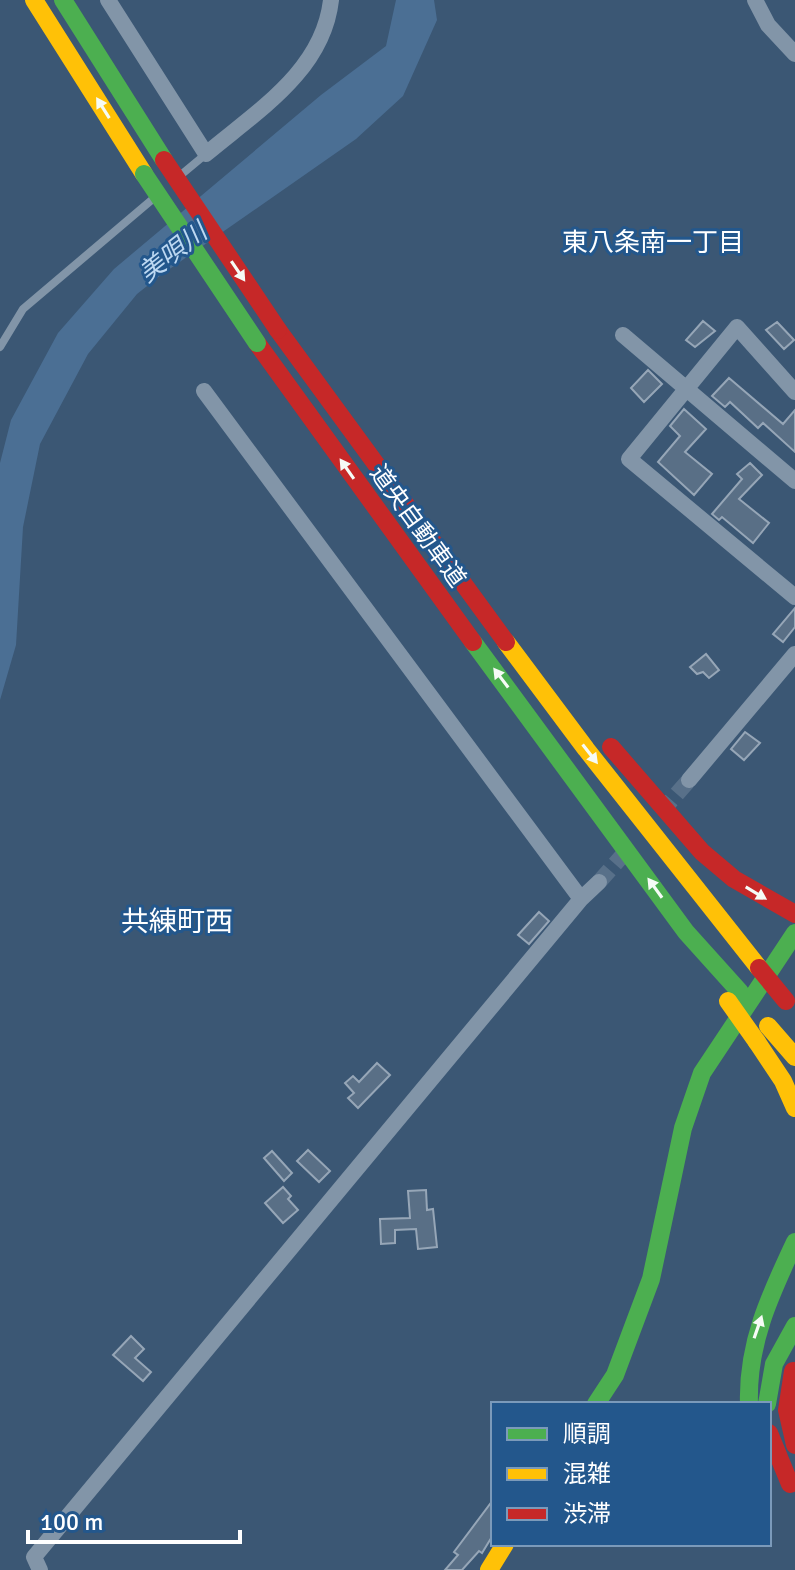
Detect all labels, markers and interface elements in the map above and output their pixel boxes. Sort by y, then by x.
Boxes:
one-way arrow [95,98,110,119]
water label: 美唄川 [132,215,216,290]
district label: 東八条南一丁目 [562,227,744,259]
one-way arrow [231,260,245,282]
one-way arrow [340,459,355,480]
street label: 道央自動車道 [364,459,472,593]
one-way arrow [494,668,510,689]
one-way arrow [581,744,597,764]
one-way arrow [648,878,663,899]
one-way arrow [745,886,767,900]
district label: 共練町西 [121,905,233,939]
one-way arrow [752,1315,764,1339]
legend [491,1402,771,1546]
text: 順調 [563,1419,611,1449]
text: 混雑 [563,1459,611,1489]
scale bar [28,1494,240,1544]
text: 渋滞 [563,1499,611,1529]
text: 100 m [40,1507,103,1537]

